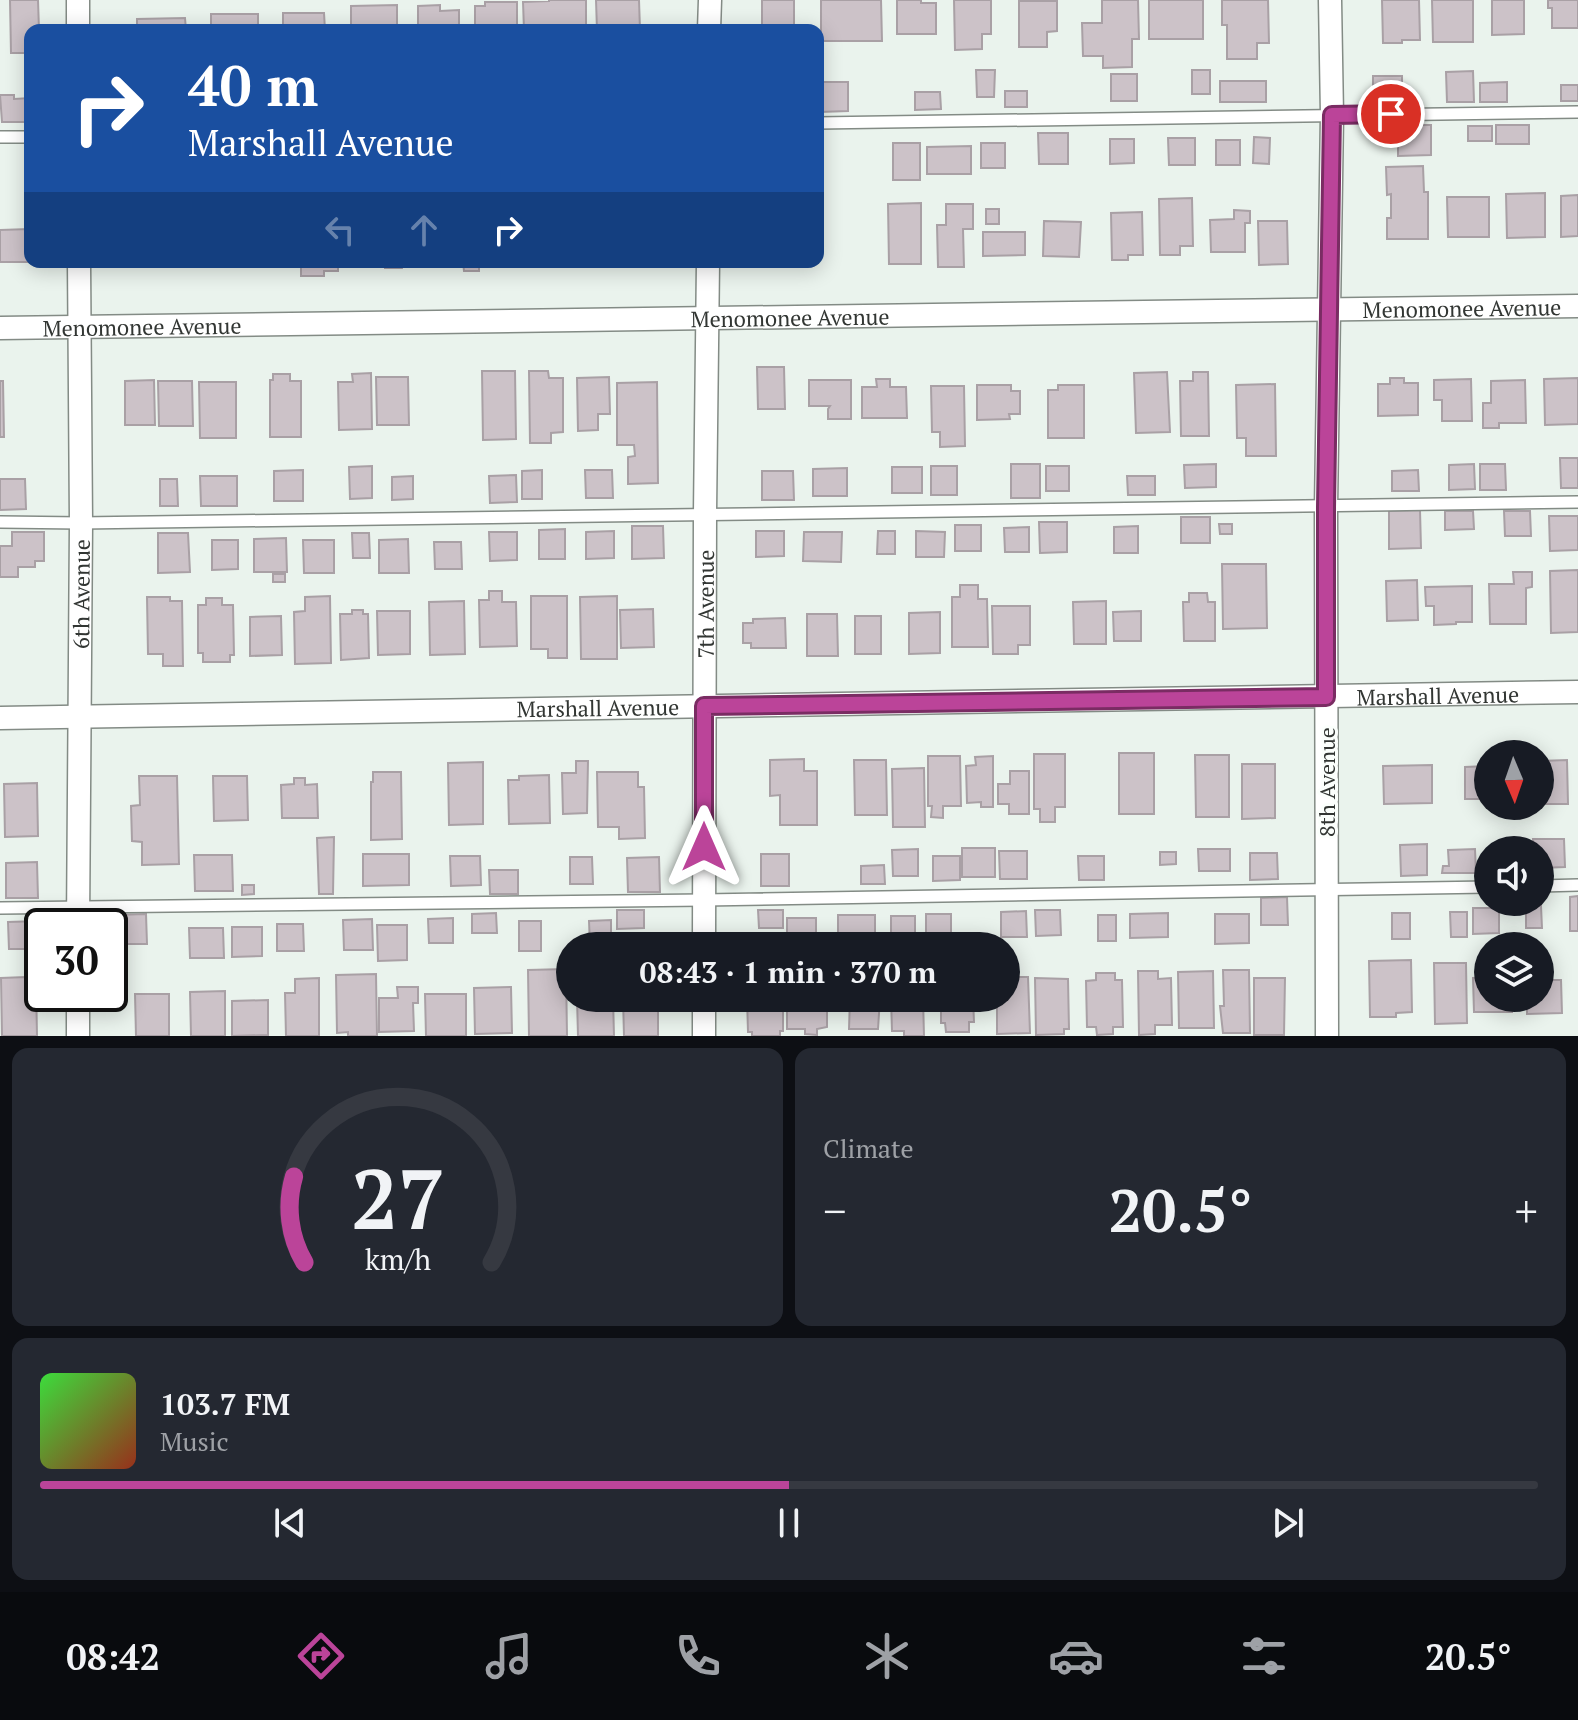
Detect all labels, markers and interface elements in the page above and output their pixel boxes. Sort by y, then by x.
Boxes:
text: 40 m [188,48,318,122]
icon: right [56,56,160,160]
pin [1357,80,1425,148]
icon: arrive [1369,92,1413,136]
text: Marshall Avenue [188,119,454,166]
icon: left [318,208,362,252]
icon: ahead [402,208,446,252]
icon: right [486,208,530,252]
street label: Menomonee Avenue [1362,292,1561,324]
street label: Menomonee Avenue [690,301,890,333]
street label: Menomonee Avenue [42,310,242,342]
street label: 6th Avenue [66,539,95,649]
street label: 7th Avenue [690,550,719,658]
street label: Marshall Avenue [1356,679,1519,711]
street label: Marshall Avenue [516,692,679,723]
street label: 8th Avenue [1312,727,1341,837]
north arrow [1474,740,1554,820]
map controls [1474,740,1554,1012]
position arrow [662,805,746,889]
button: sound [1474,836,1554,916]
speed limit sign: 30 [24,908,128,1012]
button: layers [1474,932,1554,1012]
text: 08:43 · 1 min · 370 m [640,952,936,992]
text: Climate [823,1131,914,1165]
text: 27 [350,1143,445,1253]
text: 20.5° [1108,1170,1253,1249]
text: − [823,1181,846,1240]
text: + [1515,1181,1538,1240]
text: km/h [364,1240,431,1278]
text: 103.7 FM [160,1384,290,1424]
text: Music [160,1424,229,1458]
icon: previous [268,1501,312,1545]
icon: pause [767,1501,811,1545]
icon: next [1266,1501,1310,1545]
icon: directions [293,1628,349,1684]
icon: music [481,1628,537,1684]
icon: phone [670,1628,726,1684]
icon: climate [859,1628,915,1684]
icon: car [1048,1628,1104,1684]
icon: filters [1236,1628,1292,1684]
text: 08:42 [66,1633,160,1680]
text: 20.5° [1425,1633,1512,1680]

